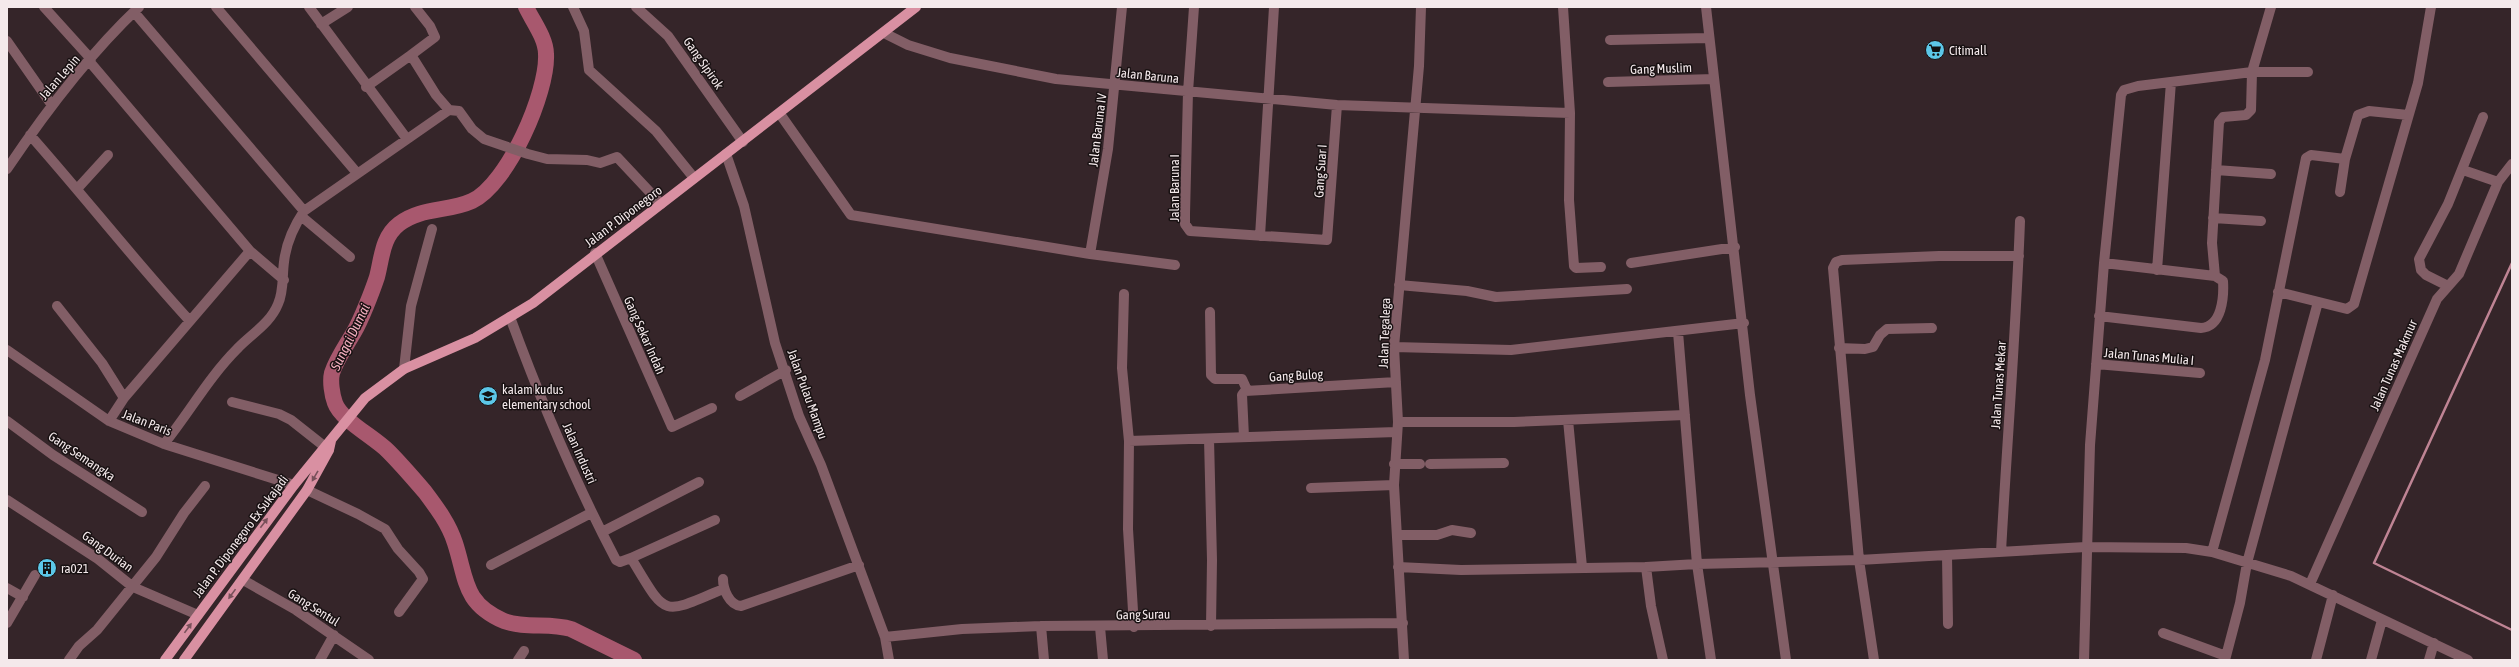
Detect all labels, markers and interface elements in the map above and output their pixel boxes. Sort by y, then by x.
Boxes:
street label: Gang Sipirok [680,34,727,92]
supermarket icon: Citimall [1924,39,1946,61]
place label: Citimall [1949,43,1987,58]
street label: Jalan Lepin [36,52,83,103]
street label: Gang Muslim [1630,60,1692,77]
street label: Jalan Baruna [1116,65,1180,86]
street label: Jalan Baruna IV [1086,92,1110,168]
street label: Gang Suar I [1311,144,1330,198]
street label: Jalan Baruna I [1167,154,1182,222]
street label: Jalan P. Diponegoro [582,182,665,250]
street label: Gang Sekar Indah [621,294,668,376]
street label: Jalan Tegalega [1376,297,1393,369]
water label: Sungai Dumai [327,301,373,374]
street label: Jalan Tunas Makmur [2367,317,2420,413]
street label: Jalan Tunas Mekar [1988,340,2009,429]
street label: Jalan Tunas Mulia I [2103,345,2195,368]
street label: Jalan Pulau Mampu [784,347,831,441]
street label: Gang Bulog [1269,367,1324,384]
place label: kalam kudus elementary school [502,382,591,412]
school or university icon: kalam kudus elementary school [477,385,499,407]
street label: Jalan Paris [120,406,174,439]
street label: Jalan Industri [559,420,600,486]
street label: Gang Semangka [46,429,118,484]
one-way arrow [311,470,318,482]
street label: Jalan P. Diponegoro Ex Sukajadi [190,472,291,600]
one-way arrow [260,518,269,529]
street label: Gang Durian [79,528,136,575]
building icon: ra021 [36,557,58,579]
place label: ra021 [61,561,89,576]
street label: Gang Sentul [285,586,343,629]
one-way arrow [228,589,237,600]
street label: Gang Surau [1116,607,1170,622]
one-way arrow [184,623,192,634]

